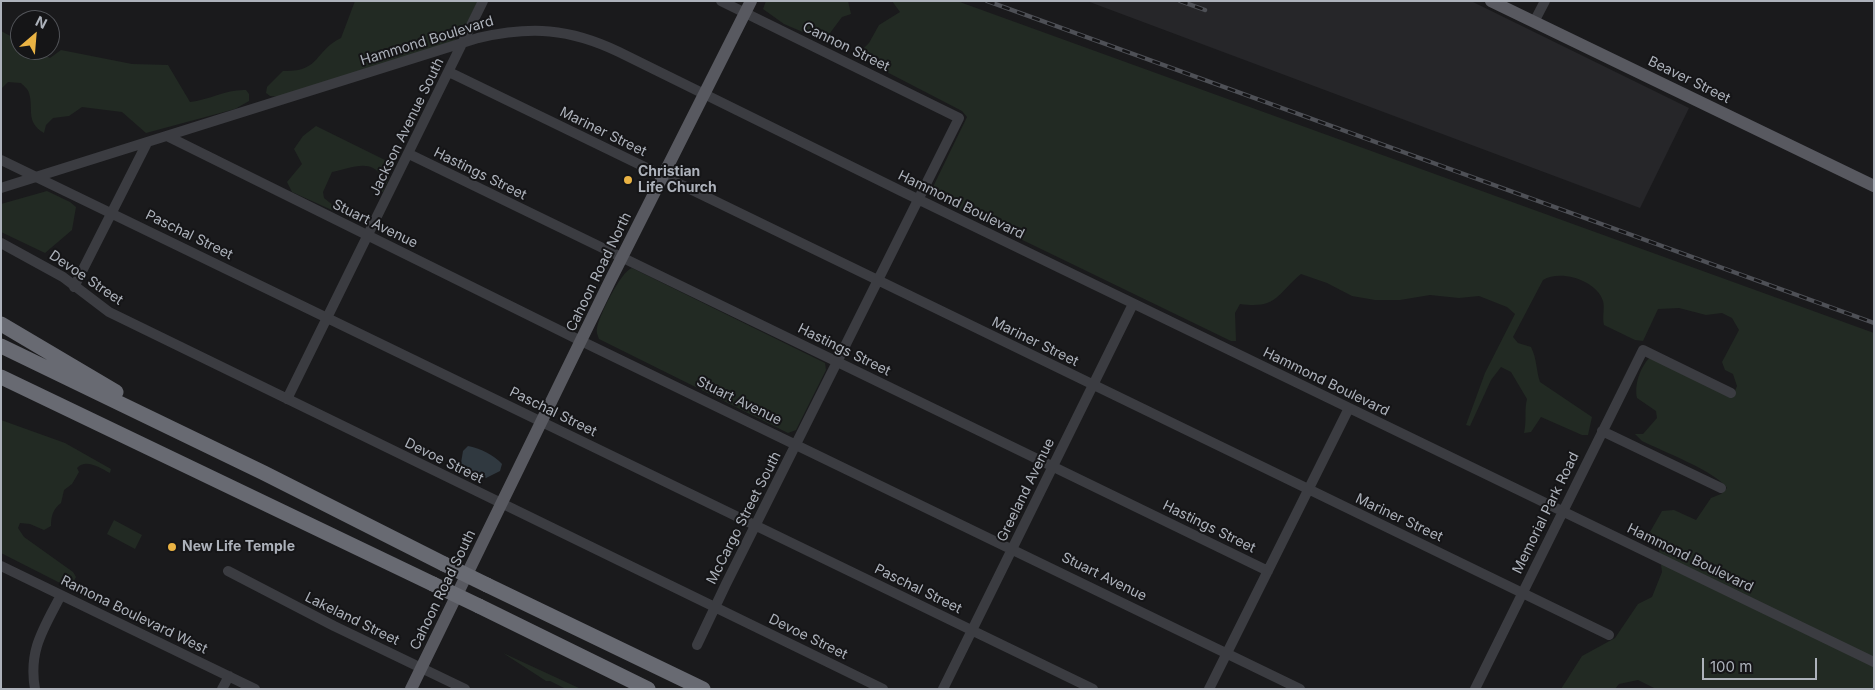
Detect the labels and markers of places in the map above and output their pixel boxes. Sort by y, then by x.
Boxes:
place label: Christian Life Church [638,164,717,196]
marker: Christian Life Church [622,174,634,186]
place label: New Life Temple [182,539,295,555]
marker: New Life Temple [166,541,178,553]

